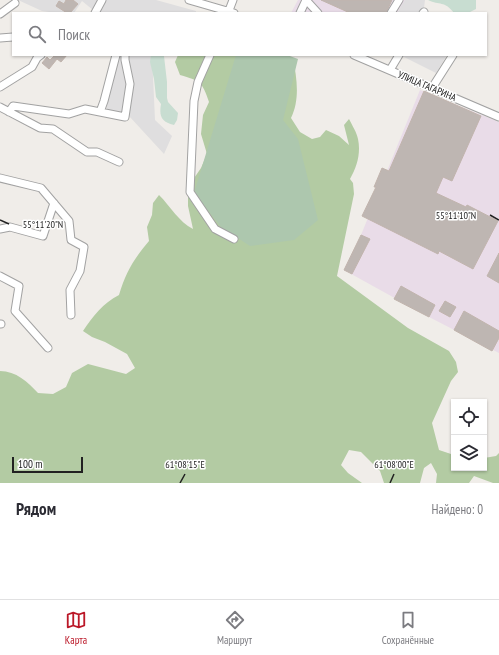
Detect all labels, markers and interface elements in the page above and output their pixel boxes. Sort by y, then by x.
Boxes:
search box [12,12,487,56]
icon: search [26,23,48,45]
text: Поиск [58,25,90,44]
street label: УЛИЦА ГАГАРИНА [396,68,459,104]
text: 55°11'10"N [436,209,476,222]
text: 55°11'20"N [23,218,63,231]
map controls [451,399,487,471]
button: locate [451,399,487,435]
button: layers [451,435,487,471]
scale bar [12,455,83,474]
text: 100 m [18,457,42,471]
text: 61°08'15"E [165,458,205,471]
text: 61°08'00"E [374,458,414,471]
text: Рядом [16,498,56,520]
text: Найдено: 0 [432,501,483,518]
tab: Карта [65,609,87,647]
tab: Маршрут [217,609,252,647]
tab: Сохранённые [382,609,434,647]

